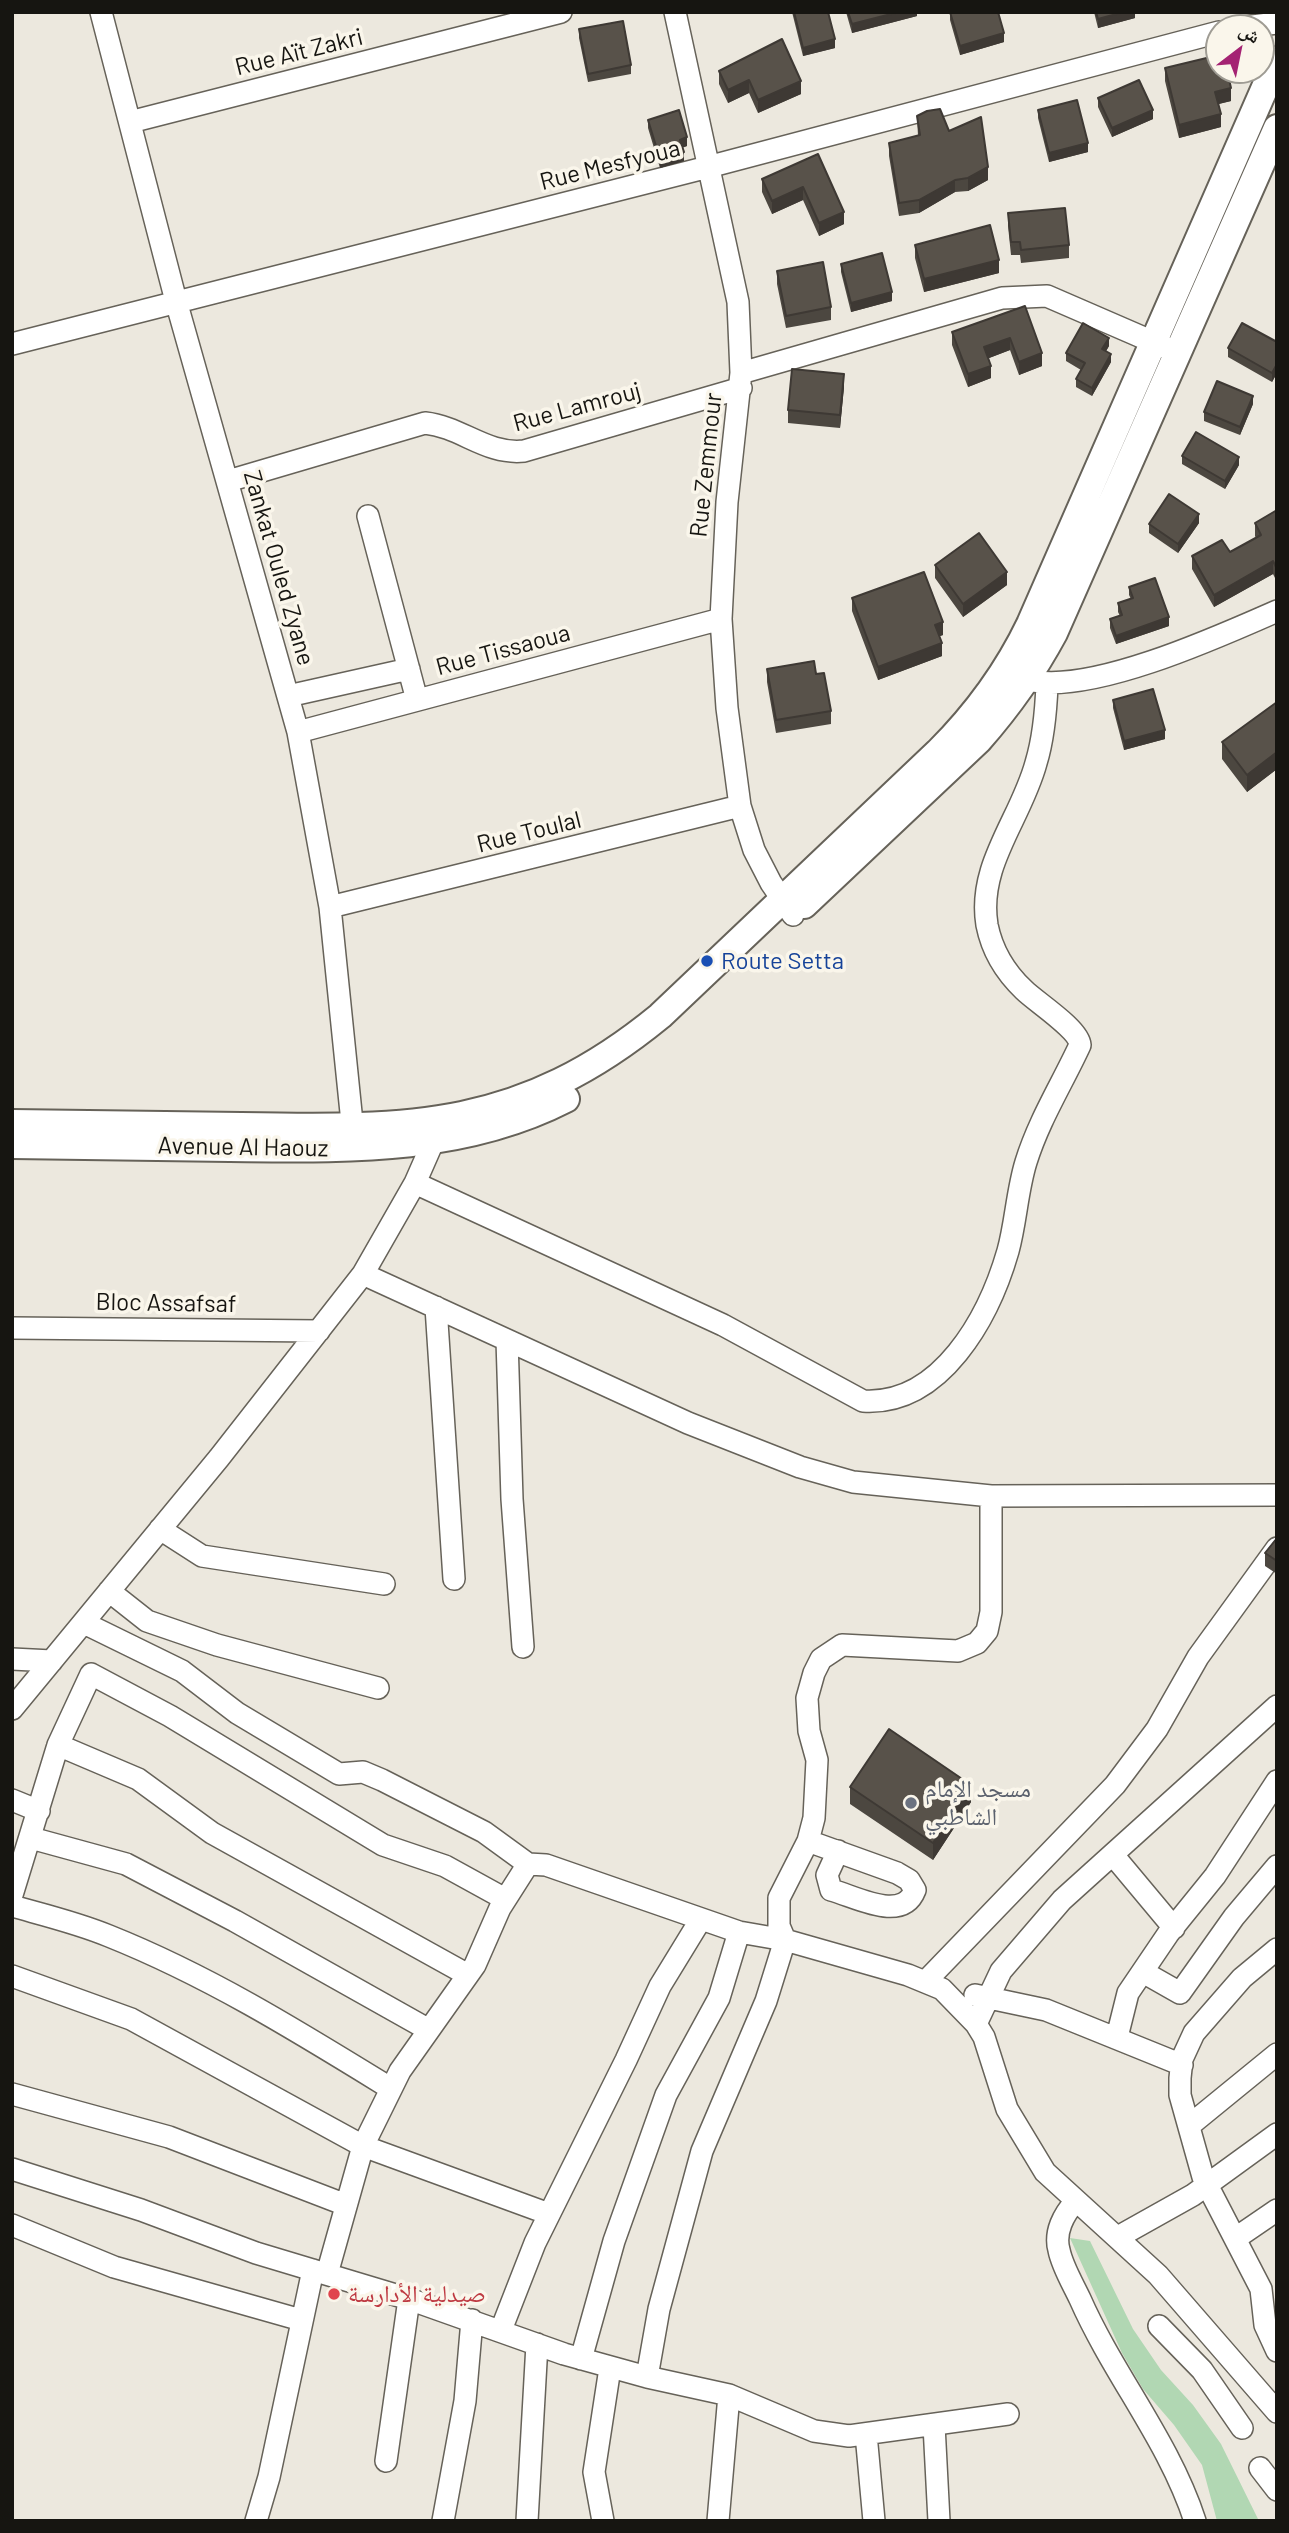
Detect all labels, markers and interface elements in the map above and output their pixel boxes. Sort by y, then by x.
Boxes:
north arrow [1205,14,1275,84]
text: ش [1236,17,1265,48]
street label: Rue Aït Zakri [232,22,366,82]
street label: Rue Mesfyoua [537,134,683,196]
street label: Rue Lamrouj [510,376,644,438]
street label: Rue Zemmour [684,391,728,539]
street label: Zankat Ouled Zyane [237,467,321,669]
street label: Rue Tissaoua [433,618,573,682]
street label: Rue Toulal [474,805,584,859]
place label: Route Setta [721,947,844,975]
marker: Route Setta [699,953,715,969]
street label: Avenue Al Haouz [157,1131,329,1163]
street label: Bloc Assafsaf [95,1287,237,1319]
place label: مسجد الإمام الشاطبي [925,1775,1031,1831]
marker: مسجد الإمام الشاطبي [903,1795,919,1811]
place label: صيدلية الأدارسة [348,2280,486,2308]
marker: صيدلية الأدارسة [326,2286,342,2302]

